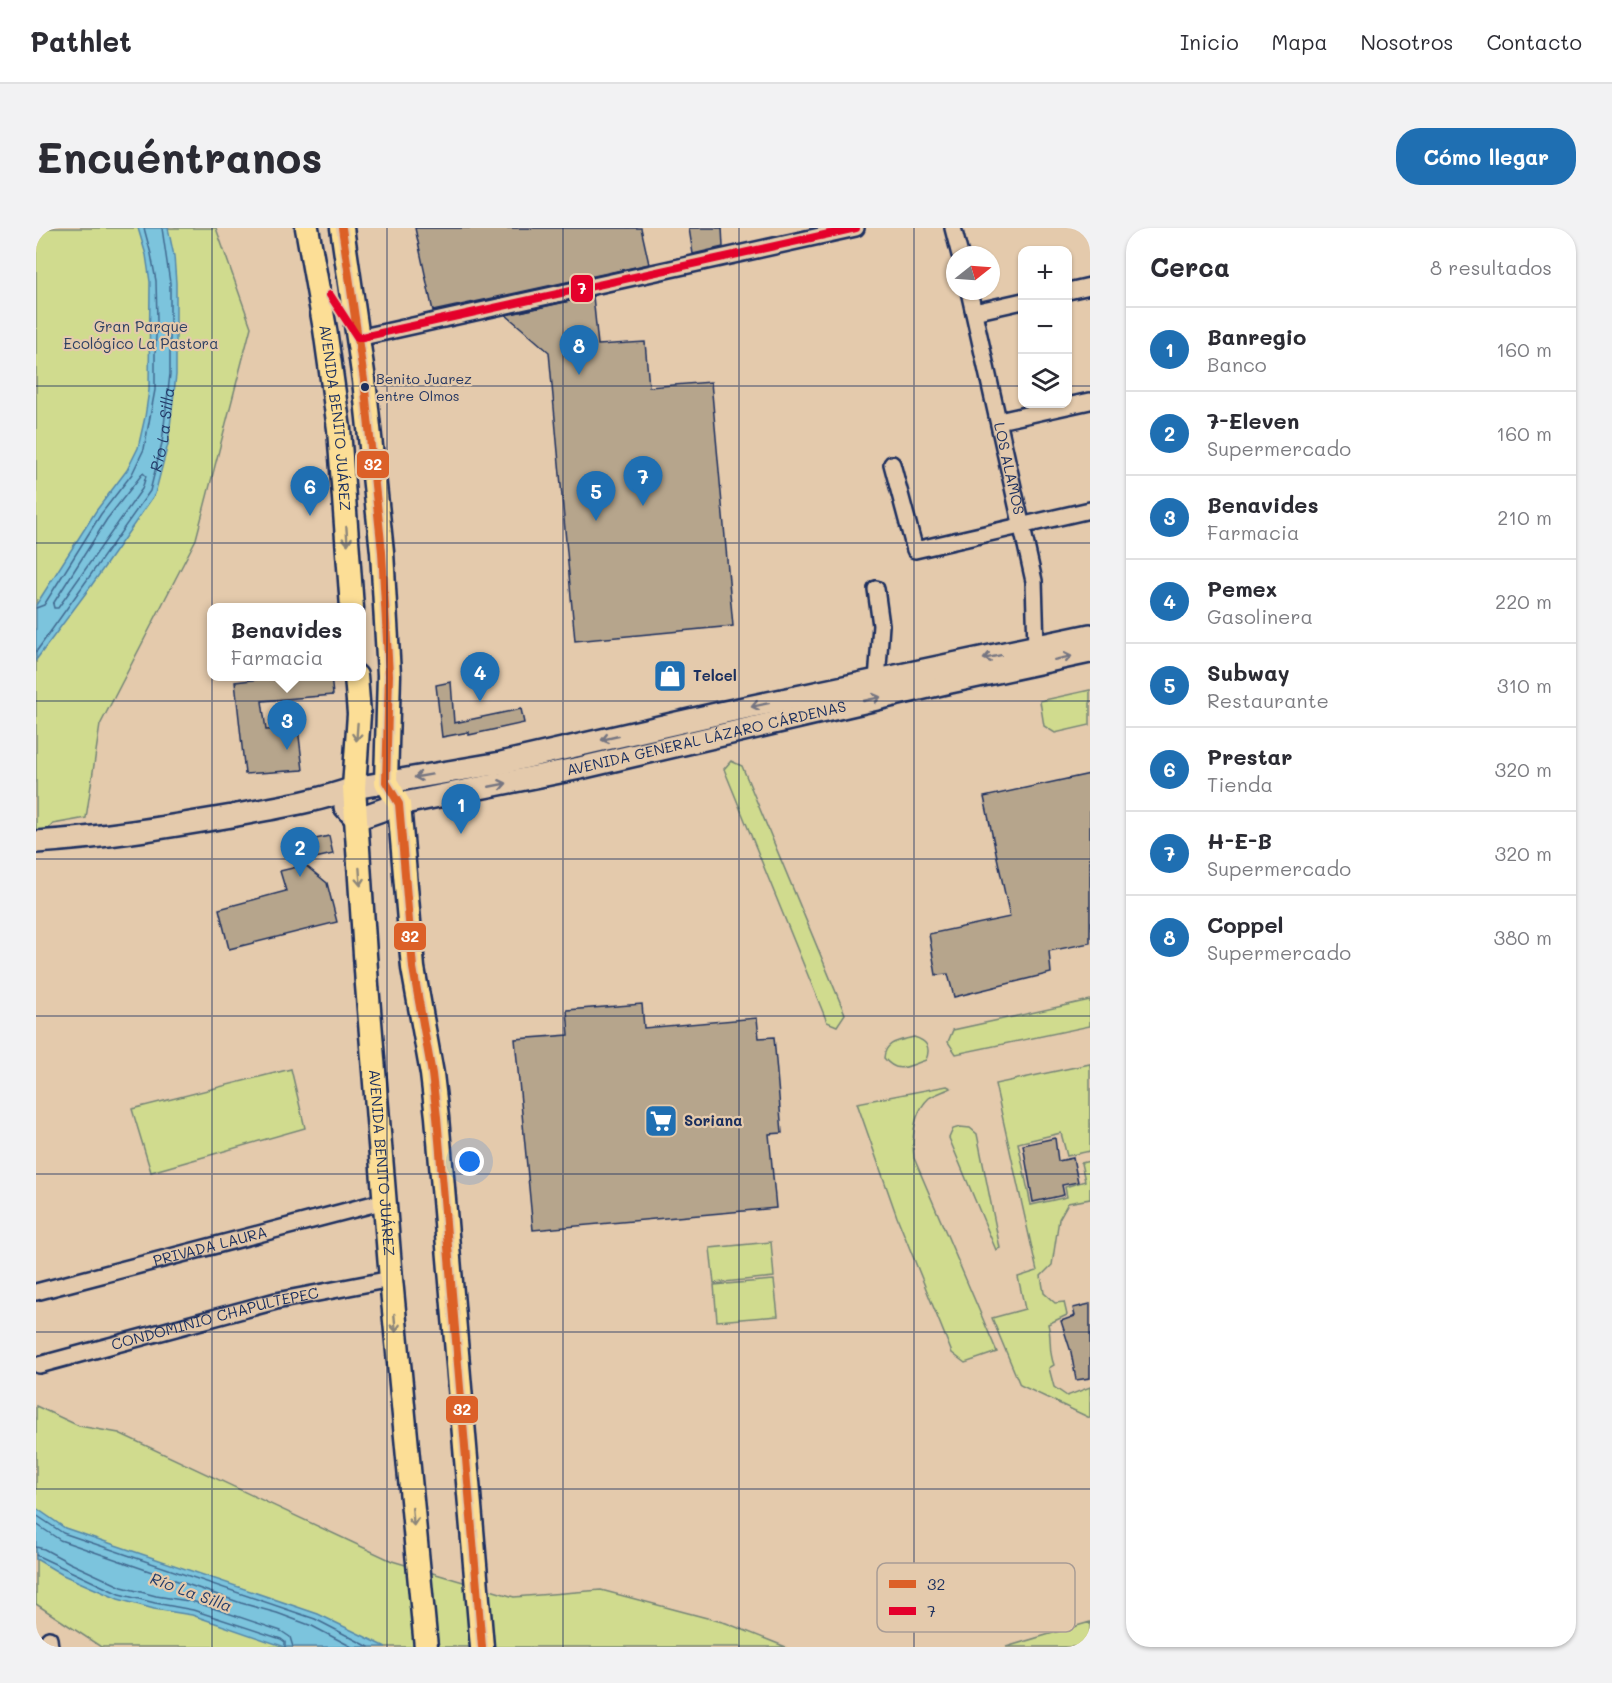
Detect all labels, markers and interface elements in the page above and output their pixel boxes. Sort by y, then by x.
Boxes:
text: Pathlet [30,23,132,59]
text: Inicio [1180,28,1239,55]
text: Mapa [1272,28,1327,55]
text: Nosotros [1360,28,1454,55]
text: Contacto [1487,28,1582,55]
button: Cómo llegar [1396,128,1576,185]
text: Encuéntranos [36,129,322,184]
north arrow [946,246,1000,300]
map controls [1018,246,1072,408]
button: + [1018,246,1072,300]
text: Cerca [1150,250,1230,284]
text: 8 resultados [1430,254,1552,280]
line badge: 7 [570,274,594,303]
text: 7 [578,277,587,298]
button: − [1018,300,1072,354]
park label: Gran Parque Ecológico La Pastora [64,316,218,353]
text: Banregio [1207,322,1306,351]
street label: AVENIDA BENITO JUÁREZ [315,323,356,511]
pin: 8 [560,326,598,375]
text: 1 [1165,336,1174,362]
text: 160 m [1496,336,1552,362]
text: Banco [1207,351,1267,377]
button: layers [1018,354,1072,408]
place label: Benito Juarez entre Olmos [376,369,472,405]
marker: Benito Juarez entre Olmos [359,381,371,393]
water label: Río La Silla [144,386,178,474]
text: 7-Eleven [1207,406,1299,435]
street label: LOS ALAMOS [990,420,1030,516]
text: 2 [1164,420,1175,446]
text: 160 m [1496,420,1552,446]
text: Supermercado [1207,435,1351,461]
line badge: 32 [356,450,390,479]
text: 32 [364,453,382,474]
pin: 7 [624,456,662,506]
pin: 6 [290,466,330,516]
pin: 5 [576,472,616,521]
text: Benavides [1207,490,1319,519]
text: 3 [1164,504,1176,530]
text: 210 m [1497,504,1552,530]
text: Farmacia [1207,519,1299,545]
one-way arrow [341,525,352,545]
text: Pemex [1207,574,1277,603]
text: 4 [1163,588,1176,614]
text: 220 m [1495,588,1552,614]
popup [207,603,366,681]
text: Gasolinera [1207,603,1313,629]
text: Benavides [231,615,342,644]
text: Farmacia [231,644,323,670]
one-way arrow [982,651,1001,663]
one-way arrow [1053,651,1072,663]
pin: 4 [460,652,500,702]
shop icon: Telcel [652,658,688,694]
text: Subway [1207,658,1290,687]
place label: Telcel [693,665,737,685]
text: 5 [1164,672,1175,698]
text: 310 m [1497,672,1552,698]
text: Restaurante [1207,687,1329,713]
one-way arrow [862,693,881,705]
street label: AVENIDA GENERAL LÁZARO CÁRDENAS [565,696,848,779]
pin: 3 [268,700,306,750]
one-way arrow [751,700,770,711]
one-way arrow [352,722,363,742]
one-way arrow [601,733,620,745]
text: Prestar [1207,742,1292,771]
text: 6 [1163,756,1176,782]
text: 320 m [1494,756,1552,782]
one-way arrow [414,771,433,782]
text: Tienda [1207,771,1273,797]
one-way arrow [488,779,507,790]
pin: 1 [442,784,480,834]
text: H-E-B [1207,826,1272,855]
pin: 2 [280,828,320,877]
text: 7 [1164,840,1175,866]
text: 320 m [1494,840,1552,866]
text: Supermercado [1207,855,1351,881]
one-way arrow [355,867,366,887]
text: Coppel [1207,910,1283,939]
line badge: 32 [393,922,427,951]
text: 8 [1163,924,1176,950]
text: 380 m [1494,924,1552,950]
text: 32 [401,925,419,946]
text: Supermercado [1207,939,1351,965]
street label: AVENIDA BENITO JUÁREZ [365,1068,400,1257]
supermarket icon: Soriana [643,1103,679,1139]
place label: Soriana [684,1110,742,1130]
your location [455,1147,484,1176]
street label: PRIVADA LAURA [151,1221,269,1270]
street label: CONDOMINIO CHAPULTEPEC [109,1282,320,1354]
one-way arrow [390,1312,401,1332]
line badge: 32 [445,1395,479,1424]
text: 32 [453,1398,471,1419]
one-way arrow [408,1506,419,1526]
legend [877,1563,1075,1632]
water label: Río La Silla [148,1567,235,1616]
text: 32 [927,1573,945,1594]
text: 7 [927,1600,936,1621]

